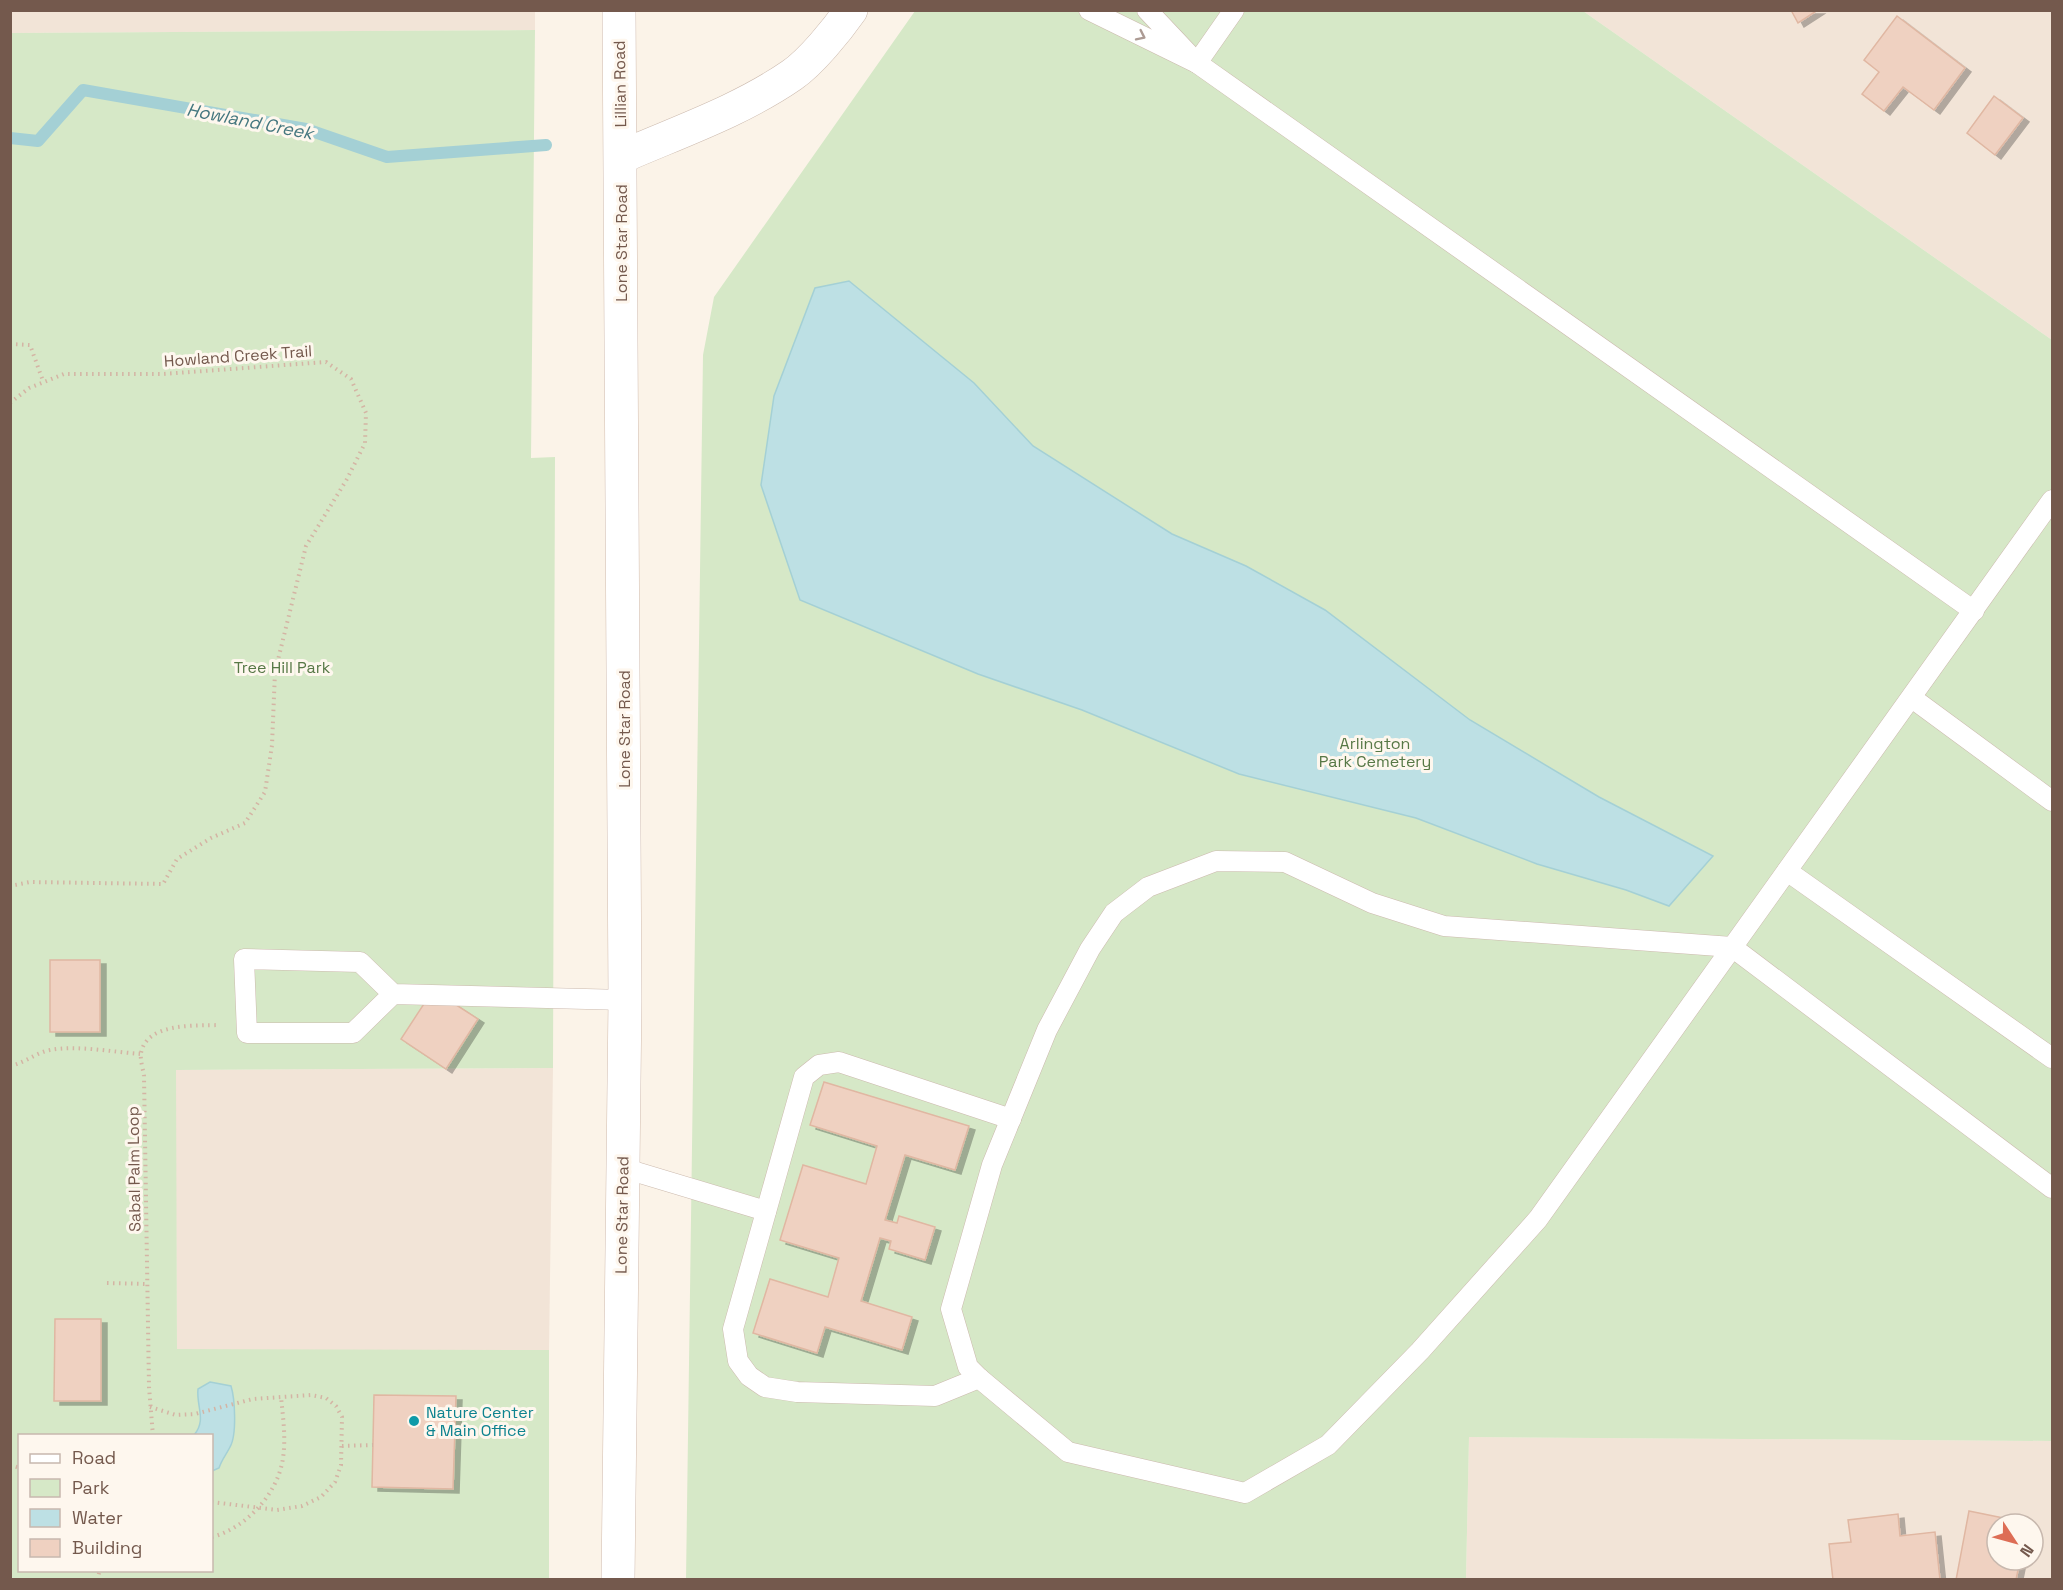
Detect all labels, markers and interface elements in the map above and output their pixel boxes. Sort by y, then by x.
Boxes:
one-way arrow [1135,29,1146,40]
street label: Lillian Road [609,40,631,128]
water label: Howland Creek [185,97,317,145]
street label: Lone Star Road [611,184,632,302]
street label: Howland Creek Trail [163,340,313,372]
park label: Tree Hill Park [234,657,331,678]
street label: Lone Star Road [614,670,635,788]
park label: Arlington Park Cemetery [1319,733,1431,772]
street label: Sabal Palm Loop [122,1106,146,1232]
street label: Lone Star Road [610,1156,634,1274]
place label: Nature Center & Main Office [426,1402,534,1441]
marker: Nature Center & Main Office [407,1414,421,1428]
legend [18,1434,213,1572]
text: Road [72,1446,116,1469]
text: Park [72,1476,110,1499]
text: Water [72,1506,123,1529]
north arrow [1985,1512,2045,1572]
text: Building [72,1536,142,1559]
text: N [2015,1540,2038,1561]

